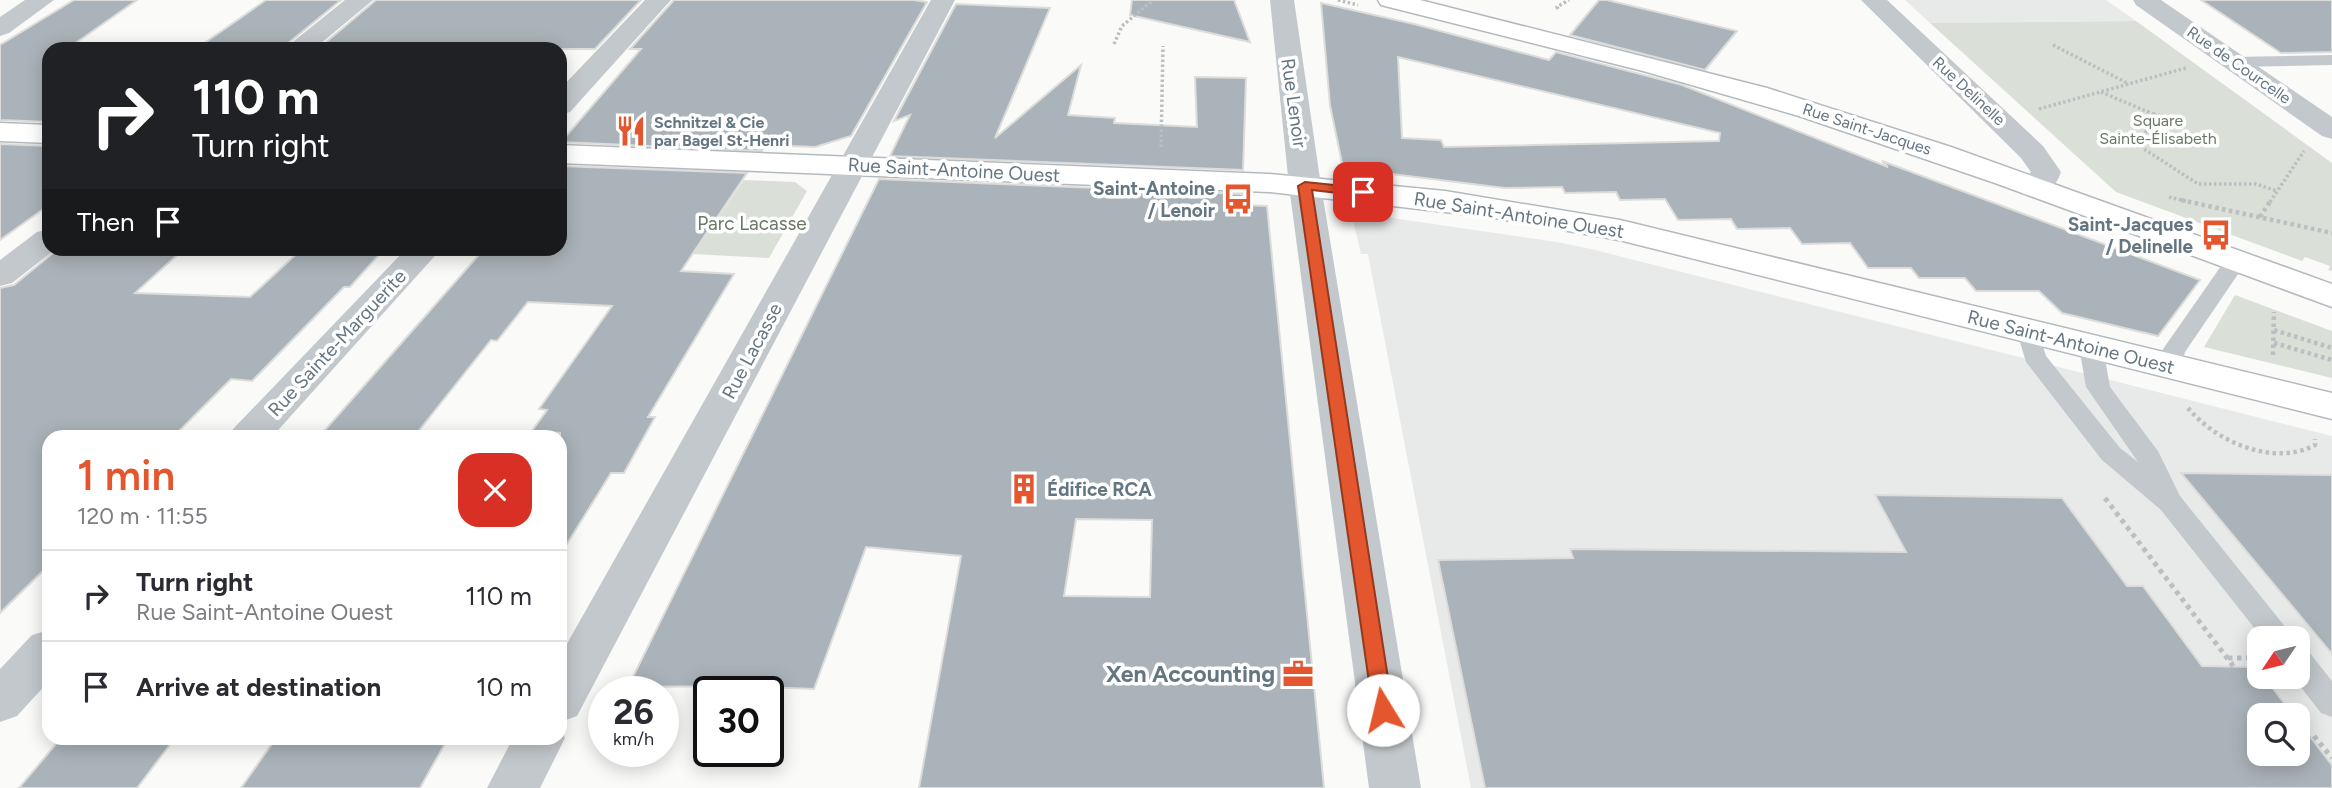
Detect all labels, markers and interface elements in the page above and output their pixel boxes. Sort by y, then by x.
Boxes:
street label: Rue de Courcelle [2184,22,2295,108]
street label: Rue Delinelle [1929,53,2009,130]
street label: Rue Lenoir [1276,57,1312,150]
text: 110 m [192,67,320,126]
icon: right [77,70,168,161]
street label: Rue Saint-Jacques [1800,99,1934,159]
park label: Square Sainte-Élisabeth [2099,111,2217,148]
place label: Schnitzel & Cie par Bagel St-Henri [654,113,789,150]
restaurant icon: Schnitzel & Cie par Bagel St-Henri [614,114,648,148]
text: Turn right [192,127,330,165]
street label: Rue Saint-Antoine Ouest [847,153,1061,187]
pin [1333,162,1393,222]
icon: arrive [1344,173,1382,211]
place label: Saint-Antoine / Lenoir [1093,177,1215,222]
bus stop icon: Saint-Antoine / Lenoir [1221,182,1255,216]
street label: Rue Saint-Antoine Ouest [1412,187,1626,243]
icon: arrive [149,203,187,241]
text: Then [77,206,135,238]
park label: Parc Lacasse [697,212,807,235]
place label: Saint-Jacques / Delinelle [2068,213,2193,258]
bus stop icon: Saint-Jacques / Delinelle [2199,218,2233,252]
street label: Rue Sainte-Marguerite [263,265,411,421]
street label: Rue Lacasse [717,299,787,403]
street label: Rue Saint-Antoine Ouest [1965,305,2177,379]
text: 1 min [77,450,175,501]
button: close [458,453,532,527]
building icon: Édifice RCA [1007,472,1041,506]
place label: Édifice RCA [1047,478,1152,501]
text: 120 m · 11:55 [77,502,208,530]
text: Turn right [136,566,253,598]
icon: right [77,577,115,615]
text: 110 m [465,580,532,612]
text: Rue Saint-Antoine Ouest [136,598,393,626]
north arrow [2247,626,2310,690]
map controls [2247,626,2310,766]
office icon: Xen Accounting [1281,657,1315,691]
place label: Xen Accounting [1106,660,1275,688]
icon: arrive [77,668,115,706]
text: Arrive at destination [136,671,381,703]
text: 10 m [476,671,532,703]
position arrow [1346,673,1420,747]
speed limit sign: 30 [693,676,784,767]
text: 26 [613,691,654,733]
button: search [2247,703,2310,766]
text: km/h [613,728,654,750]

